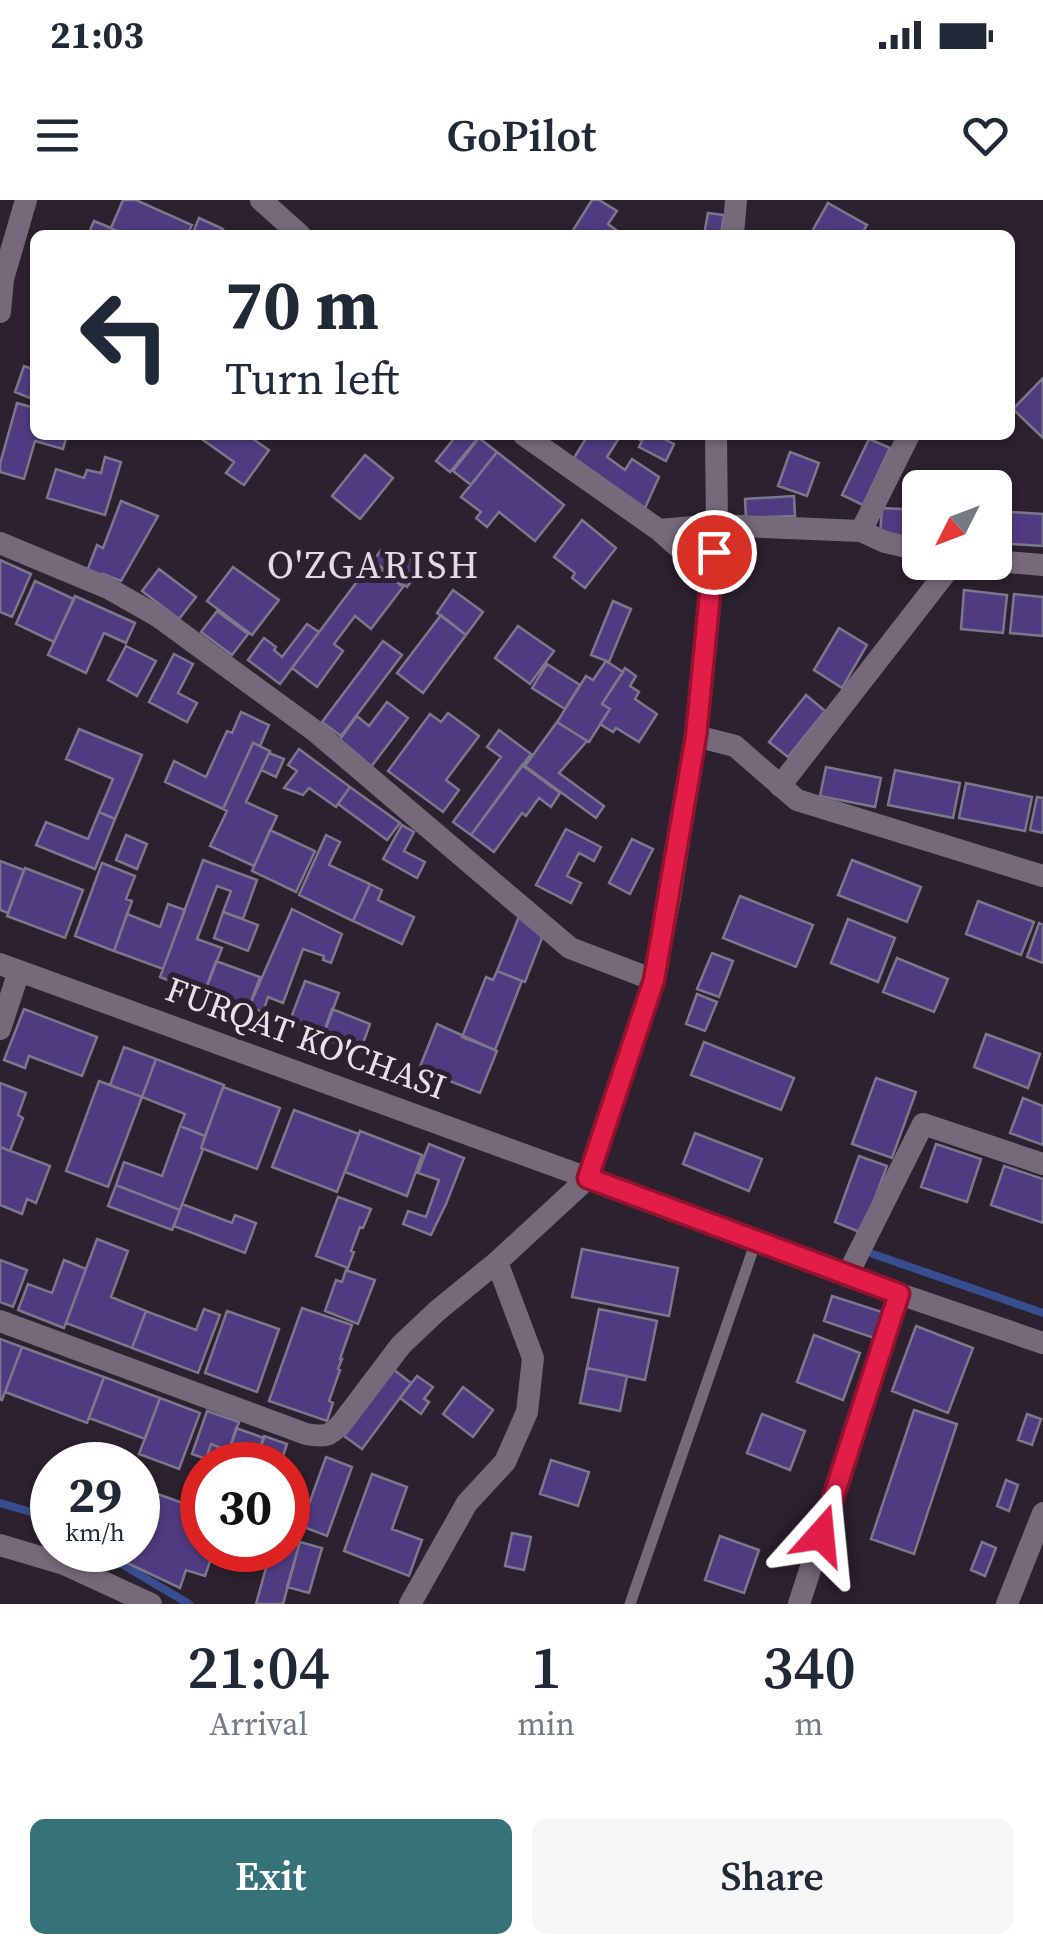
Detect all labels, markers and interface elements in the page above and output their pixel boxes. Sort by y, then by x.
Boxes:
text: 21:03 [50,9,144,61]
text: GoPilot [447,104,596,166]
icon: menu [30,108,85,163]
icon: heart [958,108,1013,163]
text: 70 m [225,256,379,352]
icon: left [60,270,190,400]
text: Turn left [225,347,399,409]
north arrow [902,470,1012,580]
map controls [902,470,1012,580]
pin [672,510,757,595]
icon: arrive [687,525,742,580]
district label: O'ZGARISH [267,539,481,591]
street label: FURQAT KO'CHASI [159,965,453,1111]
speed limit sign: 30 [180,1442,310,1572]
text: 29 [68,1460,122,1529]
position arrow [769,1483,873,1587]
text: km/h [65,1515,125,1549]
text: 21:04 [187,1626,330,1708]
text: 1 [531,1626,562,1708]
text: 340 [762,1626,856,1708]
text: Arrival [209,1702,308,1746]
text: min [517,1702,575,1746]
text: m [795,1702,823,1746]
button: Exit [30,1819,512,1934]
button: Share [532,1819,1013,1934]

